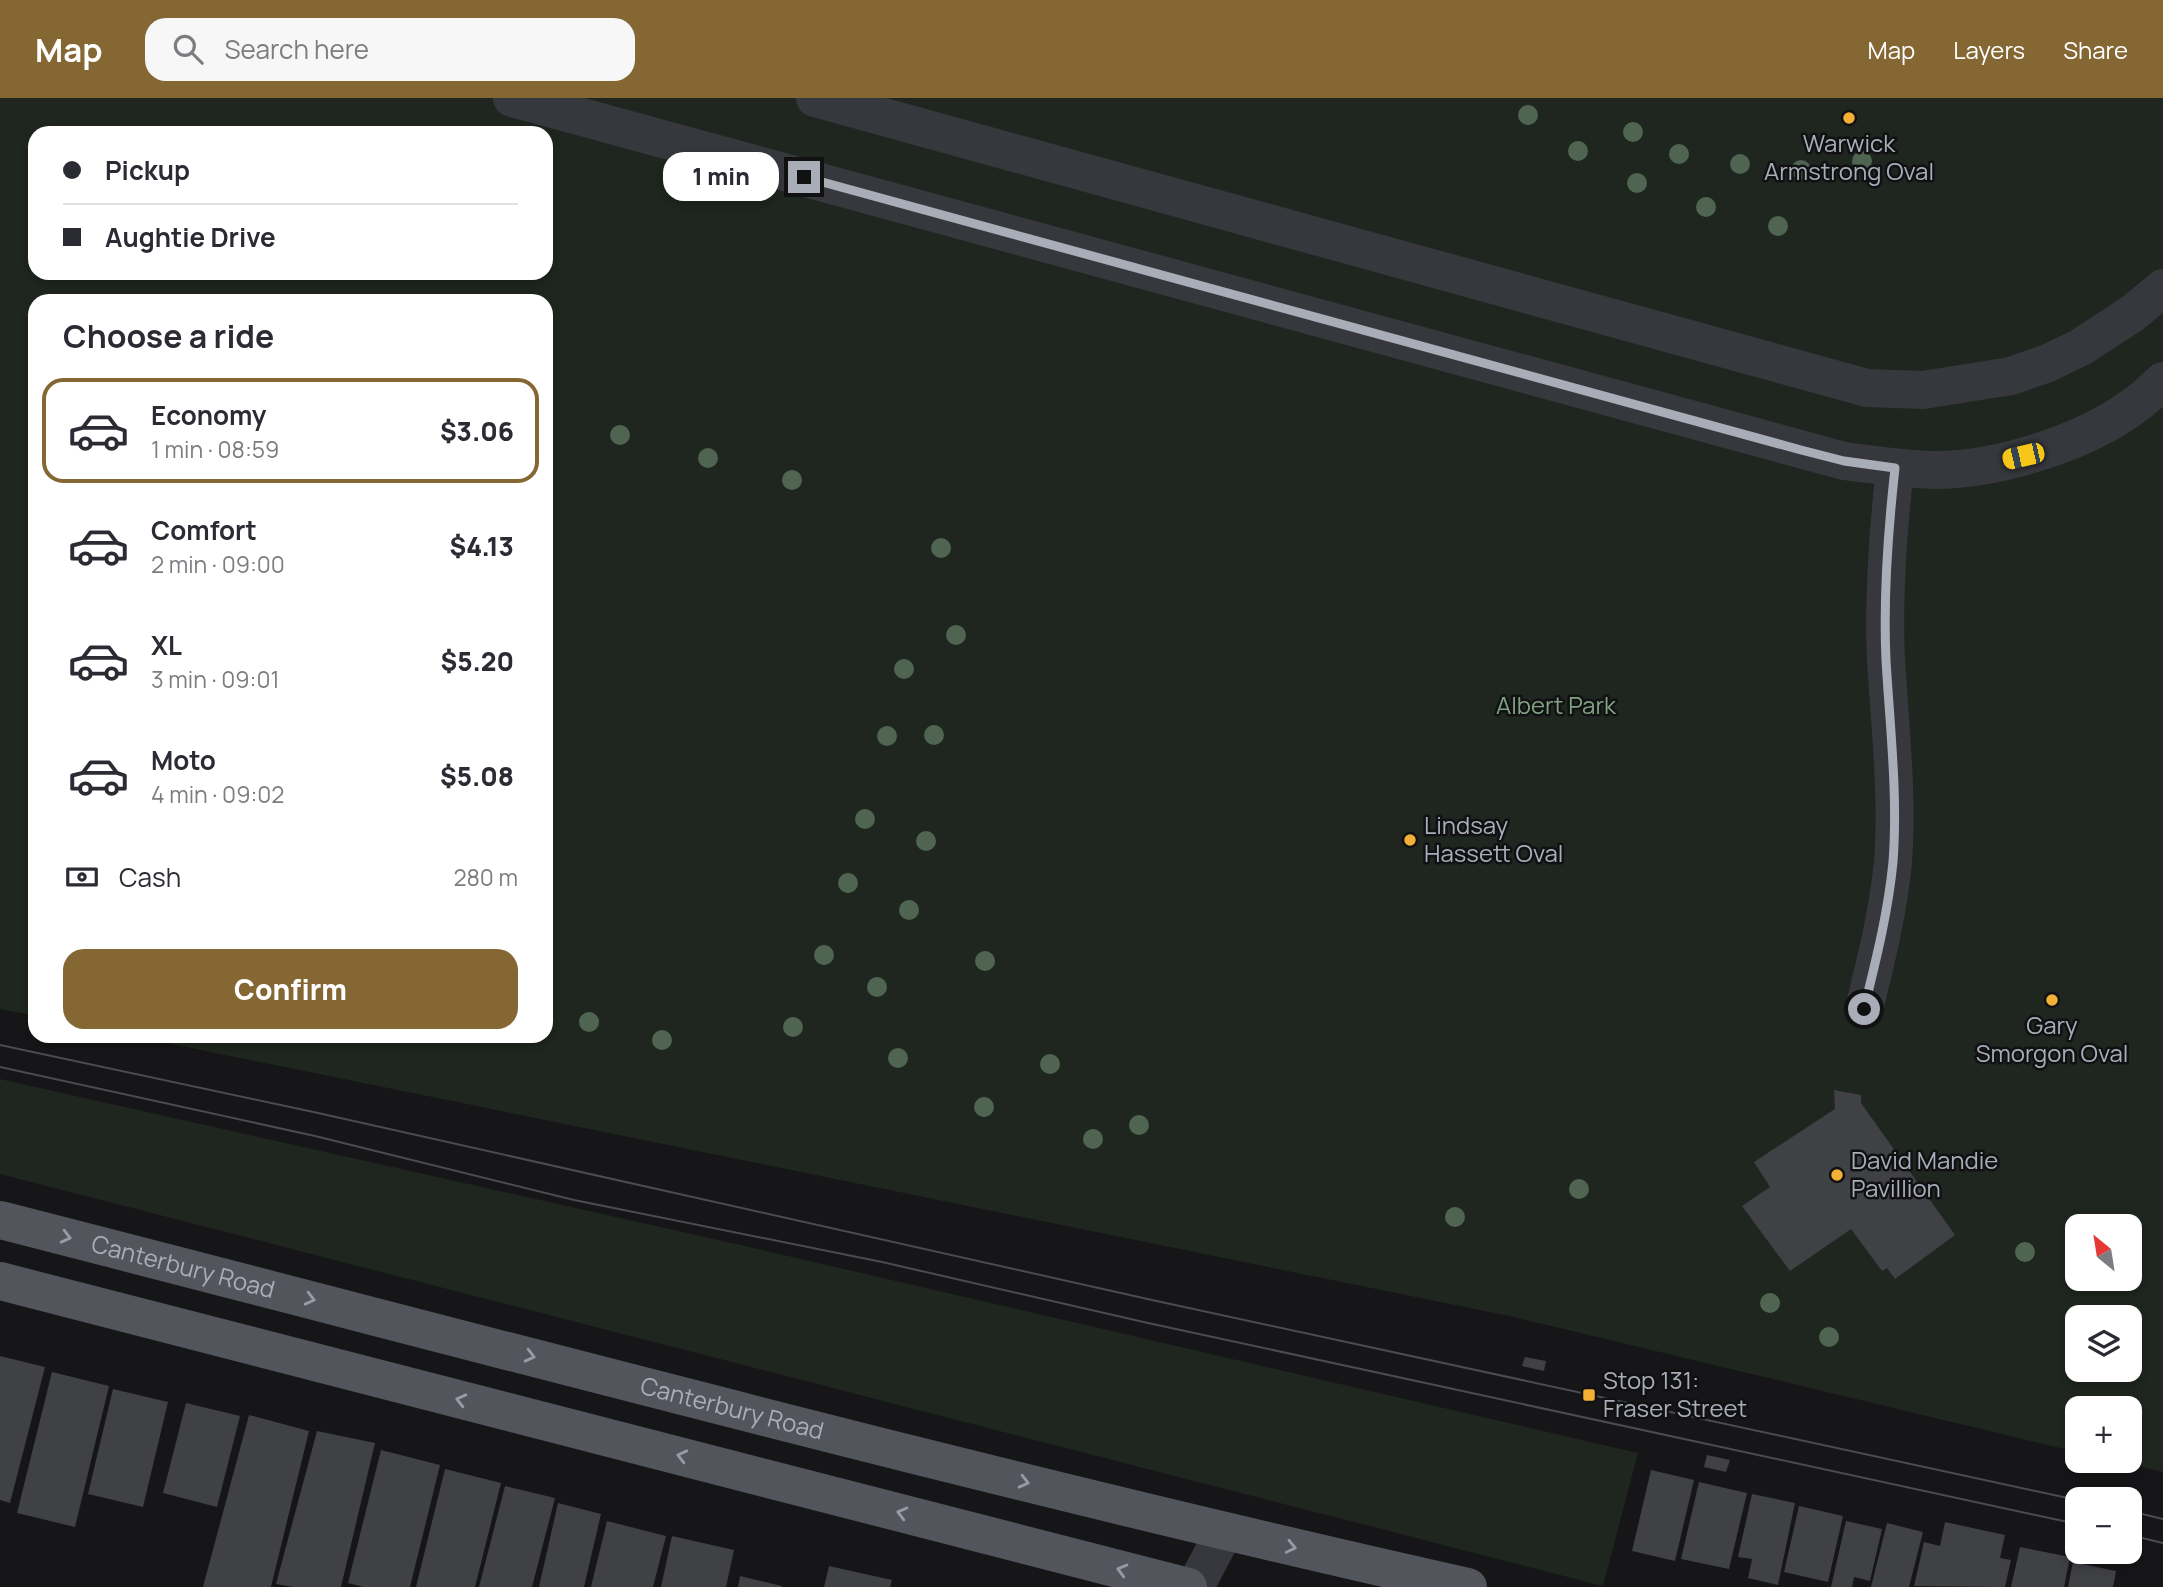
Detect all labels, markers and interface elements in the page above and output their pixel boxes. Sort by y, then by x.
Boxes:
search box [145,18,635,81]
text: Map [35,27,103,72]
icon: search [169,30,207,68]
text: Search here [225,31,369,67]
text: Map [1868,33,1915,66]
text: Layers [1953,33,2025,66]
text: Share [2063,33,2128,66]
marker: Warwick Armstrong Oval [1841,110,1857,126]
place label: Warwick Armstrong Oval [1764,126,1934,187]
text: Pickup [105,152,190,188]
callout: 1 min [664,153,780,202]
text: 1 min [692,160,750,192]
route end [788,161,820,193]
text: Aughtie Drive [105,219,276,255]
text: Choose a ride [63,314,274,358]
text: Economy [151,397,266,433]
icon: car [67,399,130,462]
text: $3.06 [440,413,514,449]
text: 1 min · 08:59 [151,433,279,465]
car [2001,441,2046,471]
text: Comfort [151,512,257,548]
icon: car [67,514,130,577]
text: $4.13 [449,528,514,564]
text: 2 min · 09:00 [151,548,285,580]
text: XL [151,627,182,663]
icon: car [67,629,130,692]
text: $5.20 [440,643,514,679]
text: 3 min · 09:01 [151,663,279,695]
park label: Albert Park [1496,688,1617,721]
text: Moto [151,742,216,778]
icon: car [67,744,130,807]
text: $5.08 [440,758,514,794]
text: 4 min · 09:02 [151,778,284,810]
place label: Lindsay Hassett Oval [1424,808,1563,869]
marker: Lindsay Hassett Oval [1402,832,1418,848]
icon: cash [63,858,101,896]
text: Cash [119,859,181,895]
text: 280 m [453,861,518,893]
button: Confirm [63,949,518,1029]
marker: Gary Smorgon Oval [2044,992,2060,1008]
route start [1848,993,1880,1025]
place label: Gary Smorgon Oval [1976,1008,2128,1069]
place label: David Mandie Pavillion [1851,1143,1998,1204]
marker: David Mandie Pavillion [1829,1167,1845,1183]
north arrow [2065,1214,2142,1292]
map controls [2065,1214,2142,1564]
street label: Canterbury Road [88,1226,279,1305]
one-way arrow [60,1228,72,1243]
one-way arrow [304,1291,316,1305]
button: layers [2065,1305,2142,1382]
one-way arrow [524,1348,536,1362]
place label: Stop 131: Fraser Street [1603,1363,1747,1424]
street label: Canterbury Road [637,1368,828,1447]
marker: Stop 131: Fraser Street [1581,1387,1597,1403]
one-way arrow [455,1394,467,1408]
button: + [2065,1396,2142,1473]
one-way arrow [676,1450,688,1464]
one-way arrow [1017,1474,1029,1489]
button: − [2065,1487,2142,1564]
one-way arrow [896,1507,908,1521]
one-way arrow [1285,1539,1297,1553]
one-way arrow [1116,1564,1128,1578]

